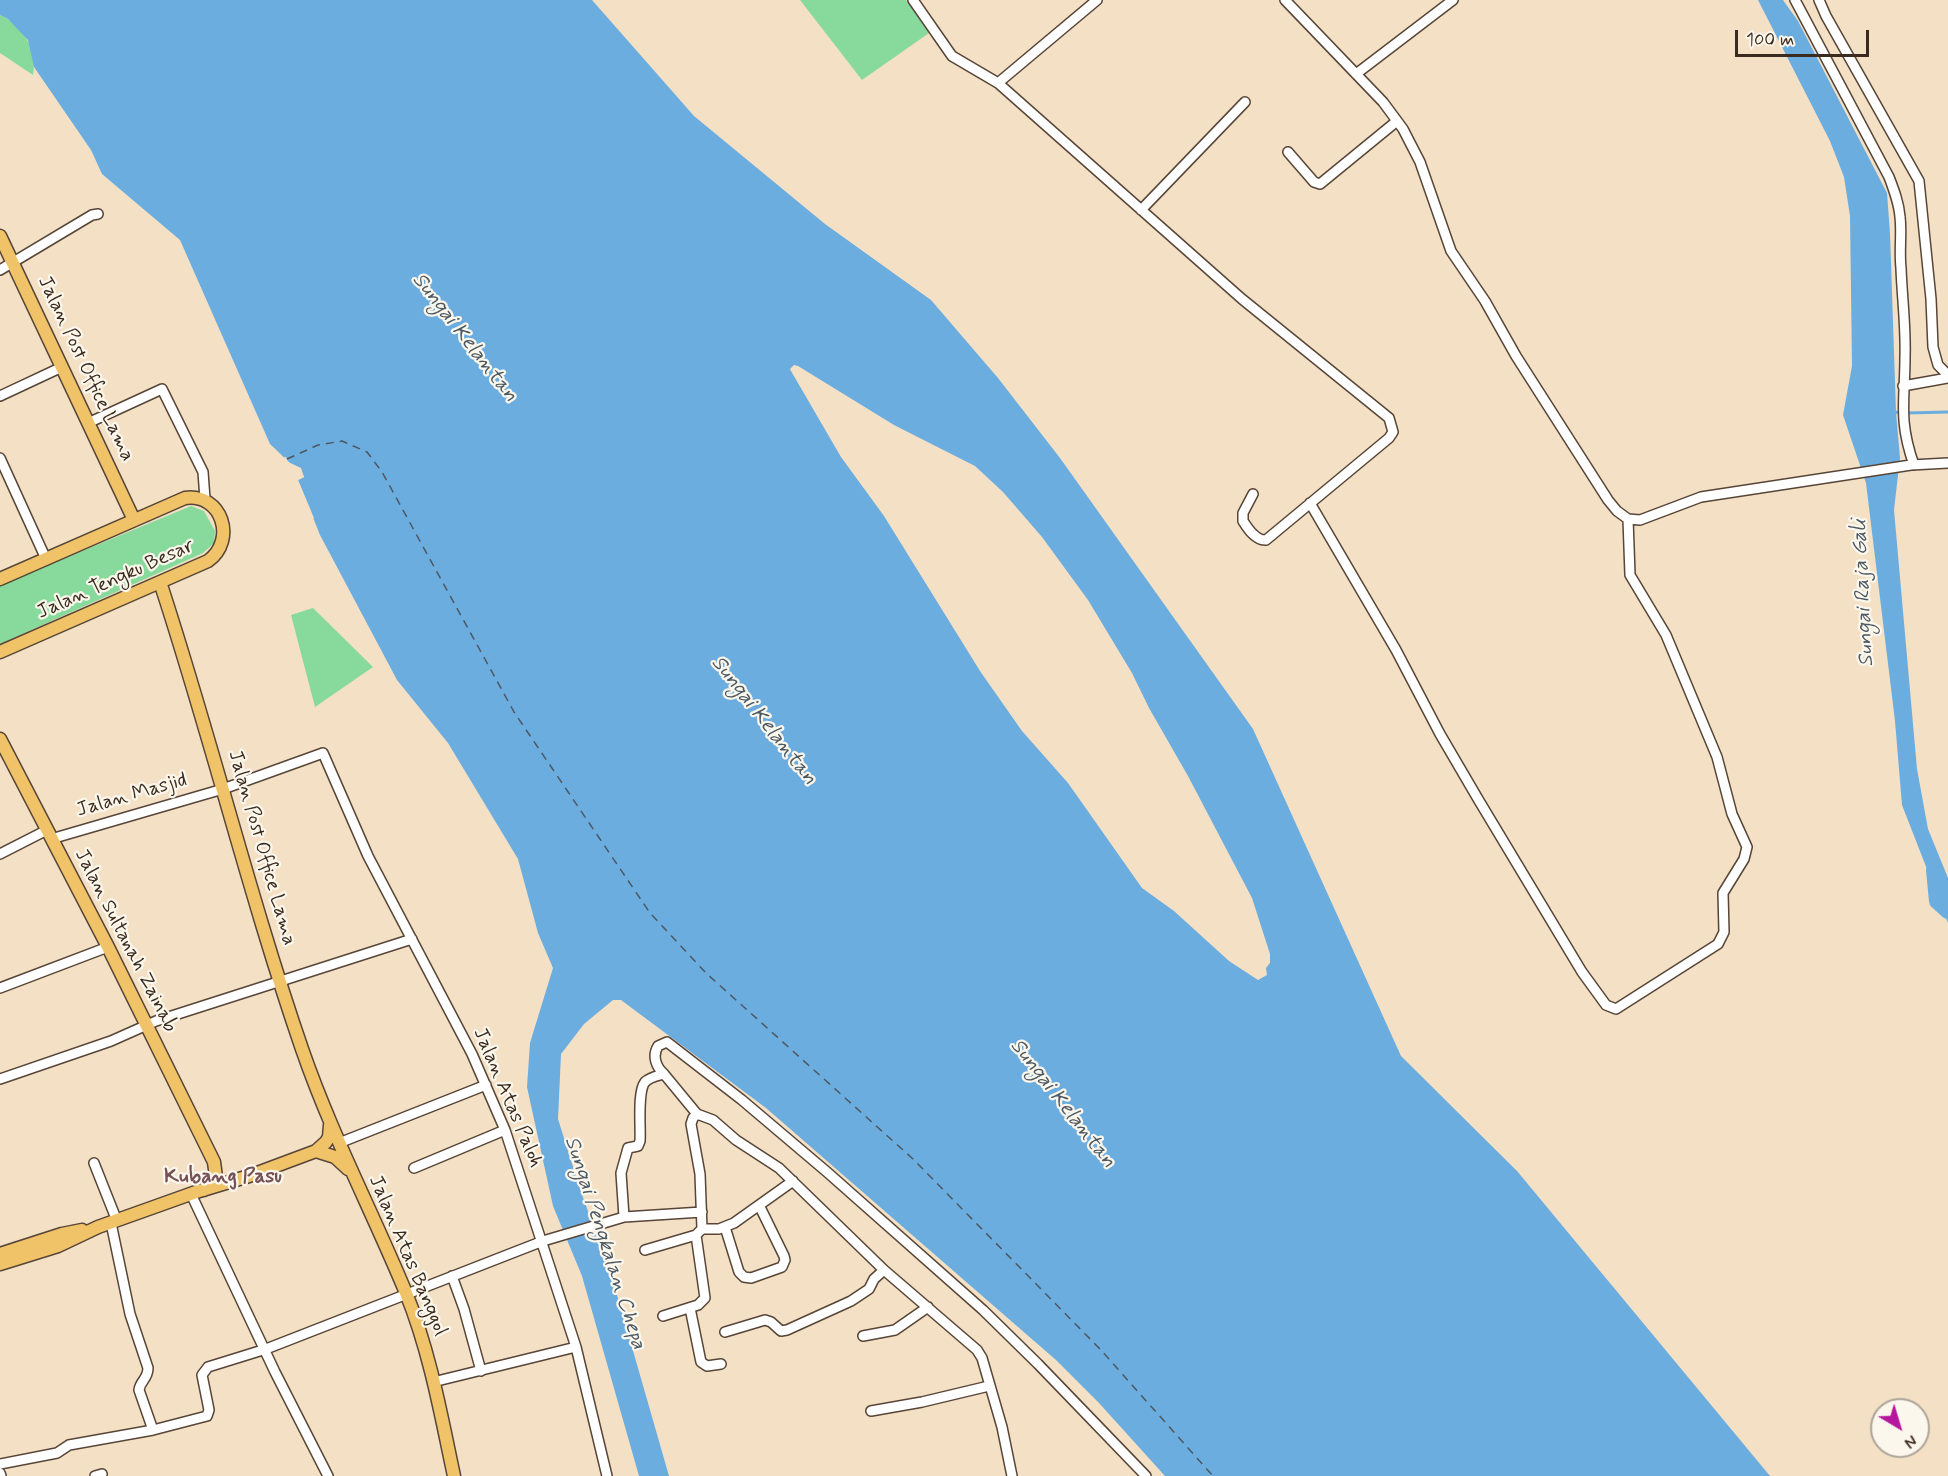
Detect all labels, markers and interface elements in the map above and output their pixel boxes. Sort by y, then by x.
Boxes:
scale bar [1738,18,1872,56]
text: 100 m [1746,28,1794,52]
water label: Sungai Kelantan [406,268,522,408]
street label: Jalan Post Office Lama [32,273,138,465]
water label: Sungai Raja Gali [1848,519,1880,667]
street label: Jalan Tengku Besar [34,535,198,625]
water label: Sungai Kelantan [705,651,821,791]
street label: Jalan Post Office Lama [222,748,300,948]
street label: Jalan Masjid [74,769,190,823]
street label: Jalan Sultanah Zainab [68,845,182,1037]
street label: Jalan Atas Paloh [467,1025,547,1171]
water label: Sungai Kelantan [1004,1034,1120,1174]
water label: Sungai Pengkalan Chepa [558,1134,650,1352]
district label: Kubang Pasu [164,1165,282,1191]
street label: Jalan Atas Banggol [362,1172,452,1340]
north arrow [1870,1398,1930,1458]
text: N [1899,1429,1921,1453]

